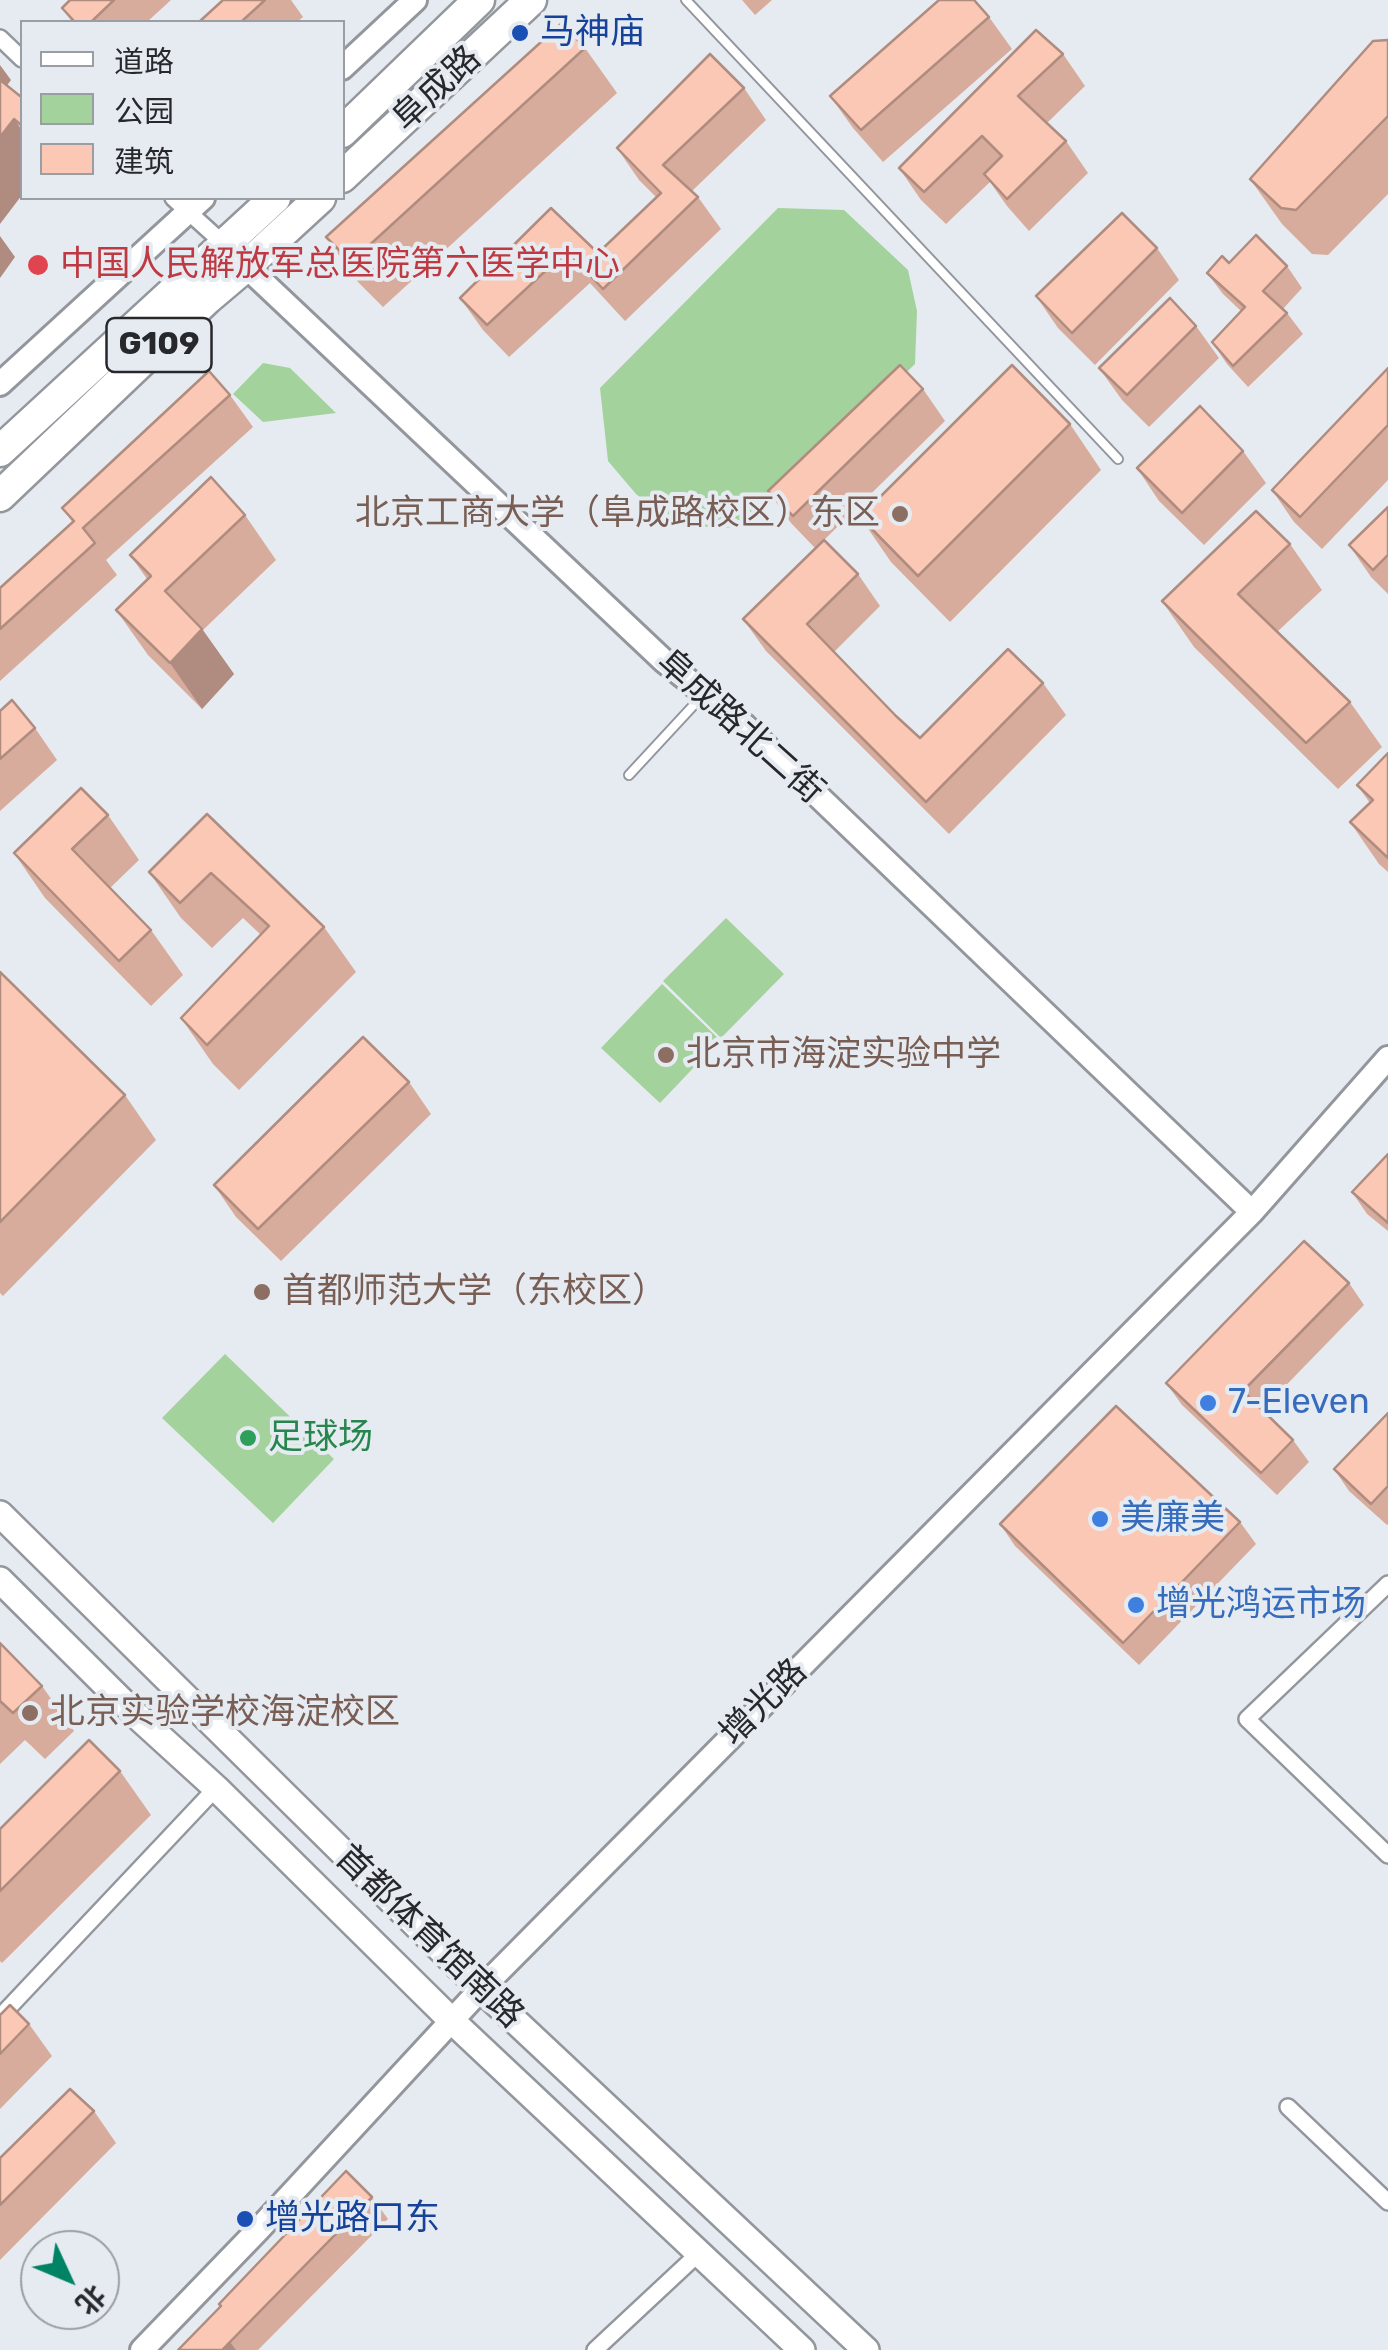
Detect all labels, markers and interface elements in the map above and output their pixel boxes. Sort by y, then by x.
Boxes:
place label: 马神庙 [540,12,645,54]
legend [20,20,345,200]
marker: 马神庙 [509,22,531,44]
street label: 阜成路 [384,38,490,140]
text: 道路 [114,44,174,80]
text: 公园 [114,94,174,130]
text: 建筑 [114,144,174,180]
place label: 中国人民解放军总医院第六医学中心 [60,244,620,286]
marker: 中国人民解放军总医院第六医学中心 [25,252,51,278]
road number: G109 [106,318,212,372]
place label: 北京工商大学（阜成路校区）东区 [355,493,880,535]
marker: 北京工商大学（阜成路校区）东区 [889,503,911,525]
street label: 阜成路北二街 [648,641,832,813]
place label: 北京市海淀实验中学 [686,1034,1001,1076]
marker: 北京市海淀实验中学 [655,1044,677,1066]
place label: 首都师范大学（东校区） [282,1271,667,1313]
marker: 首都师范大学（东校区） [251,1281,273,1303]
place label: 7-Eleven [1228,1382,1370,1424]
marker: 7-Eleven [1197,1392,1219,1414]
place label: 足球场 [268,1417,373,1459]
marker: 足球场 [237,1427,259,1449]
place label: 美廉美 [1120,1498,1225,1540]
marker: 美廉美 [1089,1508,1111,1530]
place label: 增光鸿运市场 [1156,1584,1366,1626]
marker: 增光鸿运市场 [1125,1594,1147,1616]
street label: 增光路 [712,1651,816,1755]
place label: 北京实验学校海淀校区 [50,1692,400,1734]
marker: 北京实验学校海淀校区 [19,1702,41,1724]
street label: 首都体育馆南路 [326,1837,532,2037]
place label: 增光路口东 [265,2198,440,2240]
marker: 增光路口东 [234,2208,256,2230]
north arrow [20,2230,120,2330]
text: 北 [69,2278,112,2321]

